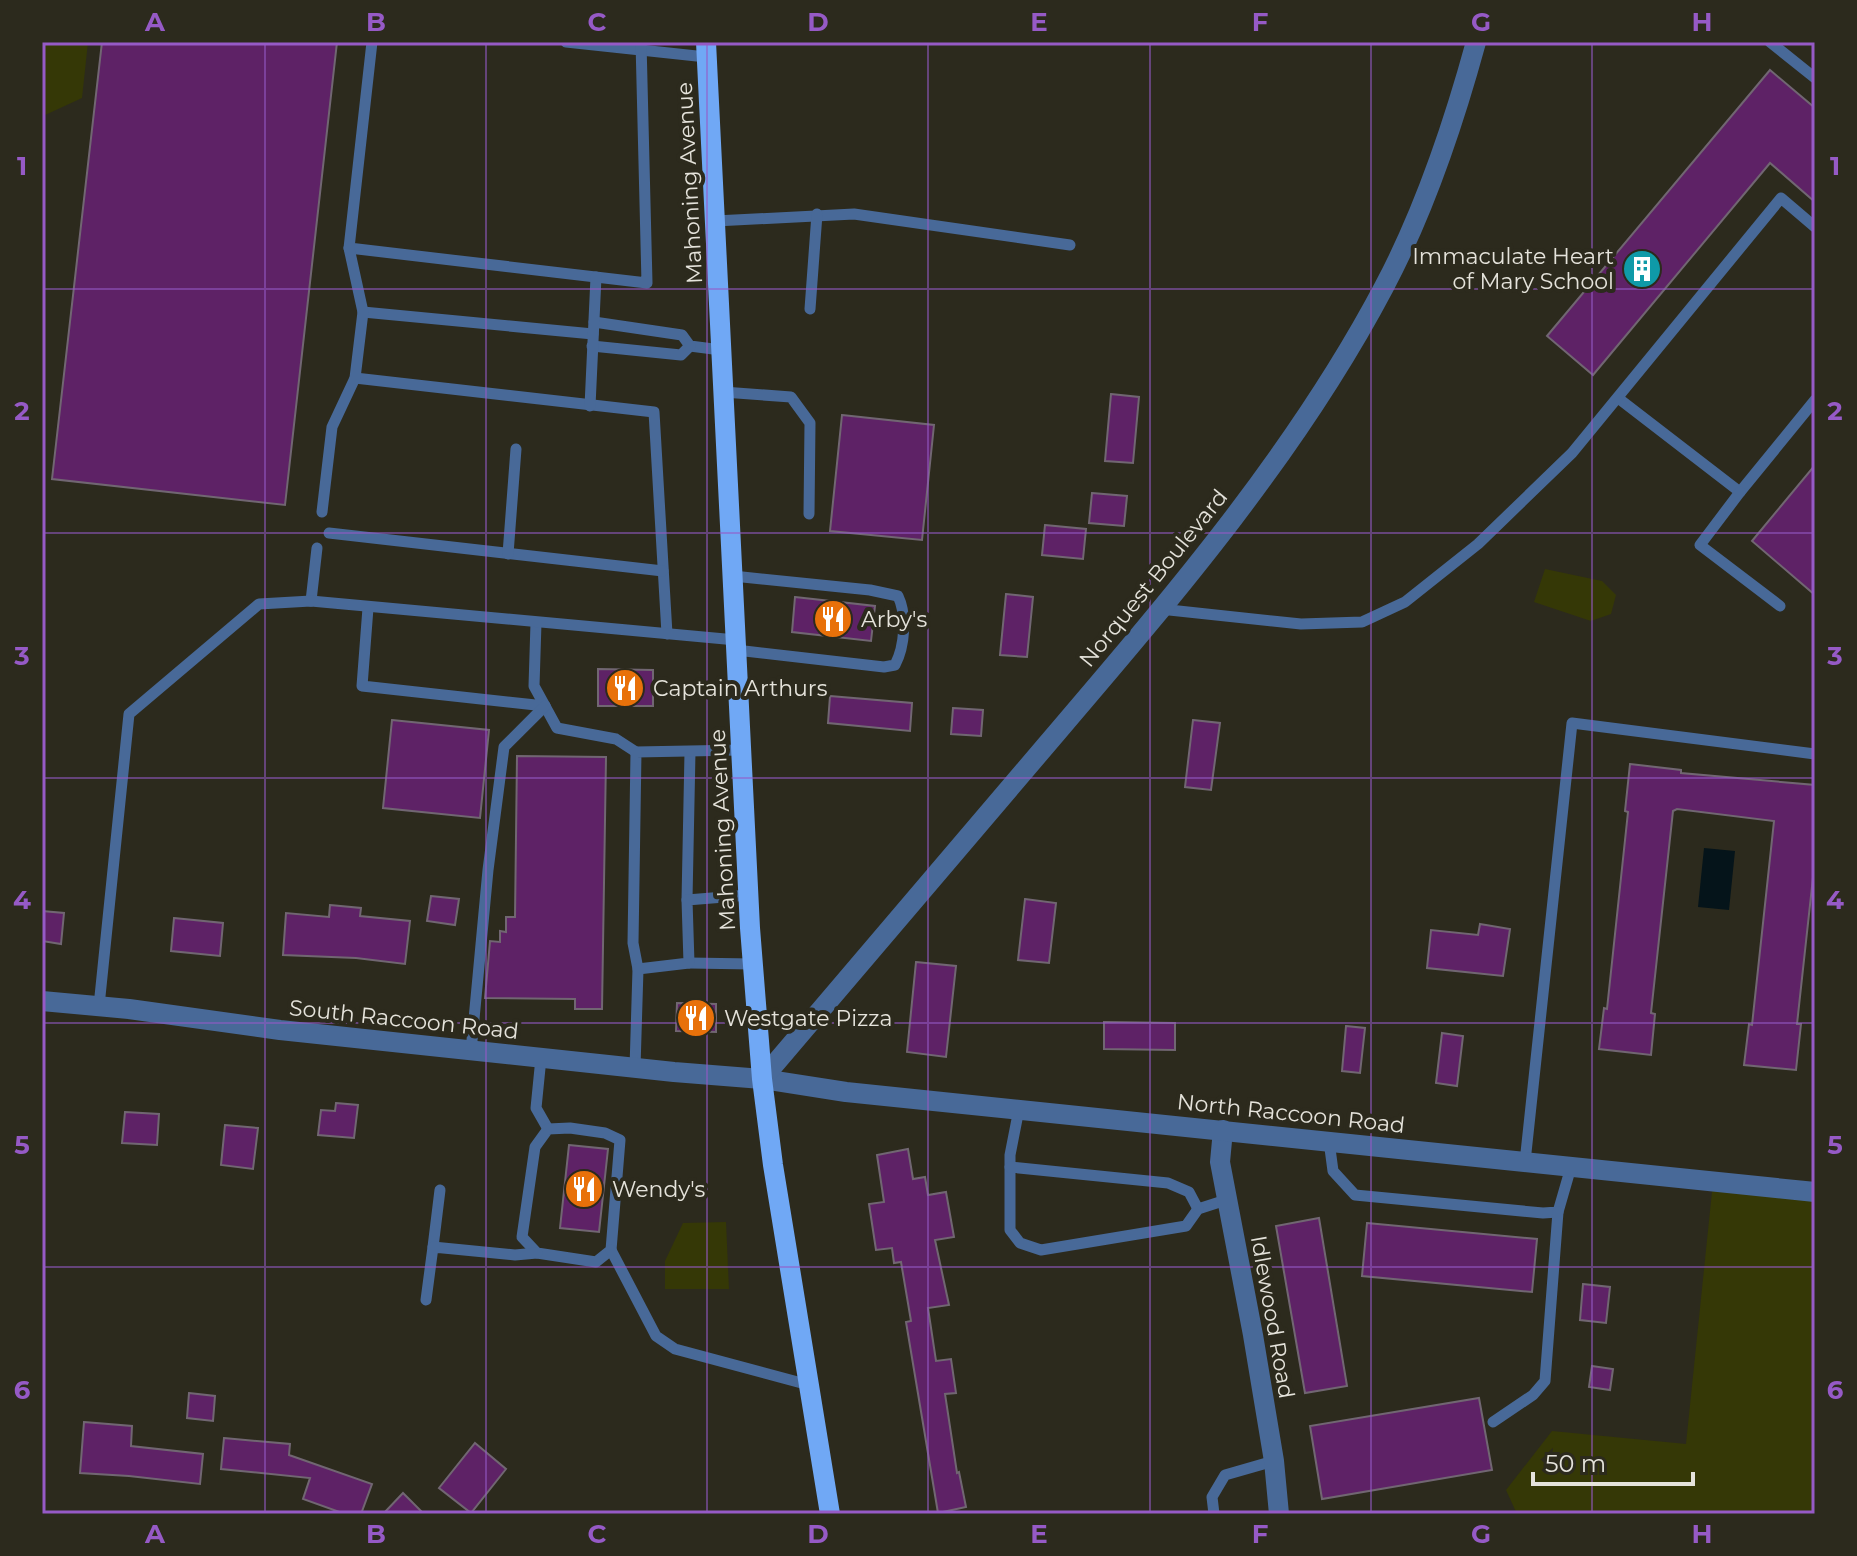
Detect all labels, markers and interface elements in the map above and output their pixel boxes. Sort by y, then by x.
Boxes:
text: A [144,6,166,38]
text: B [366,6,386,38]
text: C [588,6,607,38]
text: D [807,6,829,38]
text: E [1030,6,1048,38]
text: F [1252,6,1268,38]
text: G [1471,6,1491,38]
text: H [1691,6,1713,38]
street label: Mahoning Avenue [671,81,708,285]
text: 1 [17,150,27,182]
text: 1 [1830,150,1840,182]
place label: Immaculate Heart of Mary School [1412,243,1614,295]
building icon: Immaculate Heart of Mary School [1621,248,1663,290]
text: 2 [14,395,30,427]
text: 2 [1827,395,1843,427]
street label: Norquest Boulevard [1073,484,1233,673]
restaurant icon: Arby's [812,598,854,640]
place label: Arby's [861,606,927,633]
text: 3 [13,640,30,672]
text: 3 [1826,640,1843,672]
restaurant icon: Captain Arthurs [604,667,646,709]
place label: Captain Arthurs [653,675,828,702]
street label: Mahoning Avenue [704,728,741,932]
text: 4 [13,884,31,916]
text: 4 [1826,884,1844,916]
street label: South Raccoon Road [288,994,520,1045]
restaurant icon: Westgate Pizza [675,997,717,1039]
place label: Westgate Pizza [724,1005,893,1032]
street label: North Raccoon Road [1176,1088,1406,1139]
text: 5 [14,1129,30,1161]
text: 5 [1827,1129,1843,1161]
restaurant icon: Wendy's [563,1168,605,1210]
place label: Wendy's [612,1176,706,1203]
street label: Idlewood Road [1245,1233,1300,1401]
text: 6 [14,1374,31,1406]
text: 6 [1827,1374,1844,1406]
scale bar [1533,1436,1693,1486]
text: 50 m [1545,1449,1606,1478]
text: A [144,1518,166,1550]
text: B [366,1518,386,1550]
text: C [588,1518,607,1550]
text: D [807,1518,829,1550]
text: E [1030,1518,1048,1550]
text: F [1252,1518,1268,1550]
text: G [1471,1518,1491,1550]
text: H [1691,1518,1713,1550]

